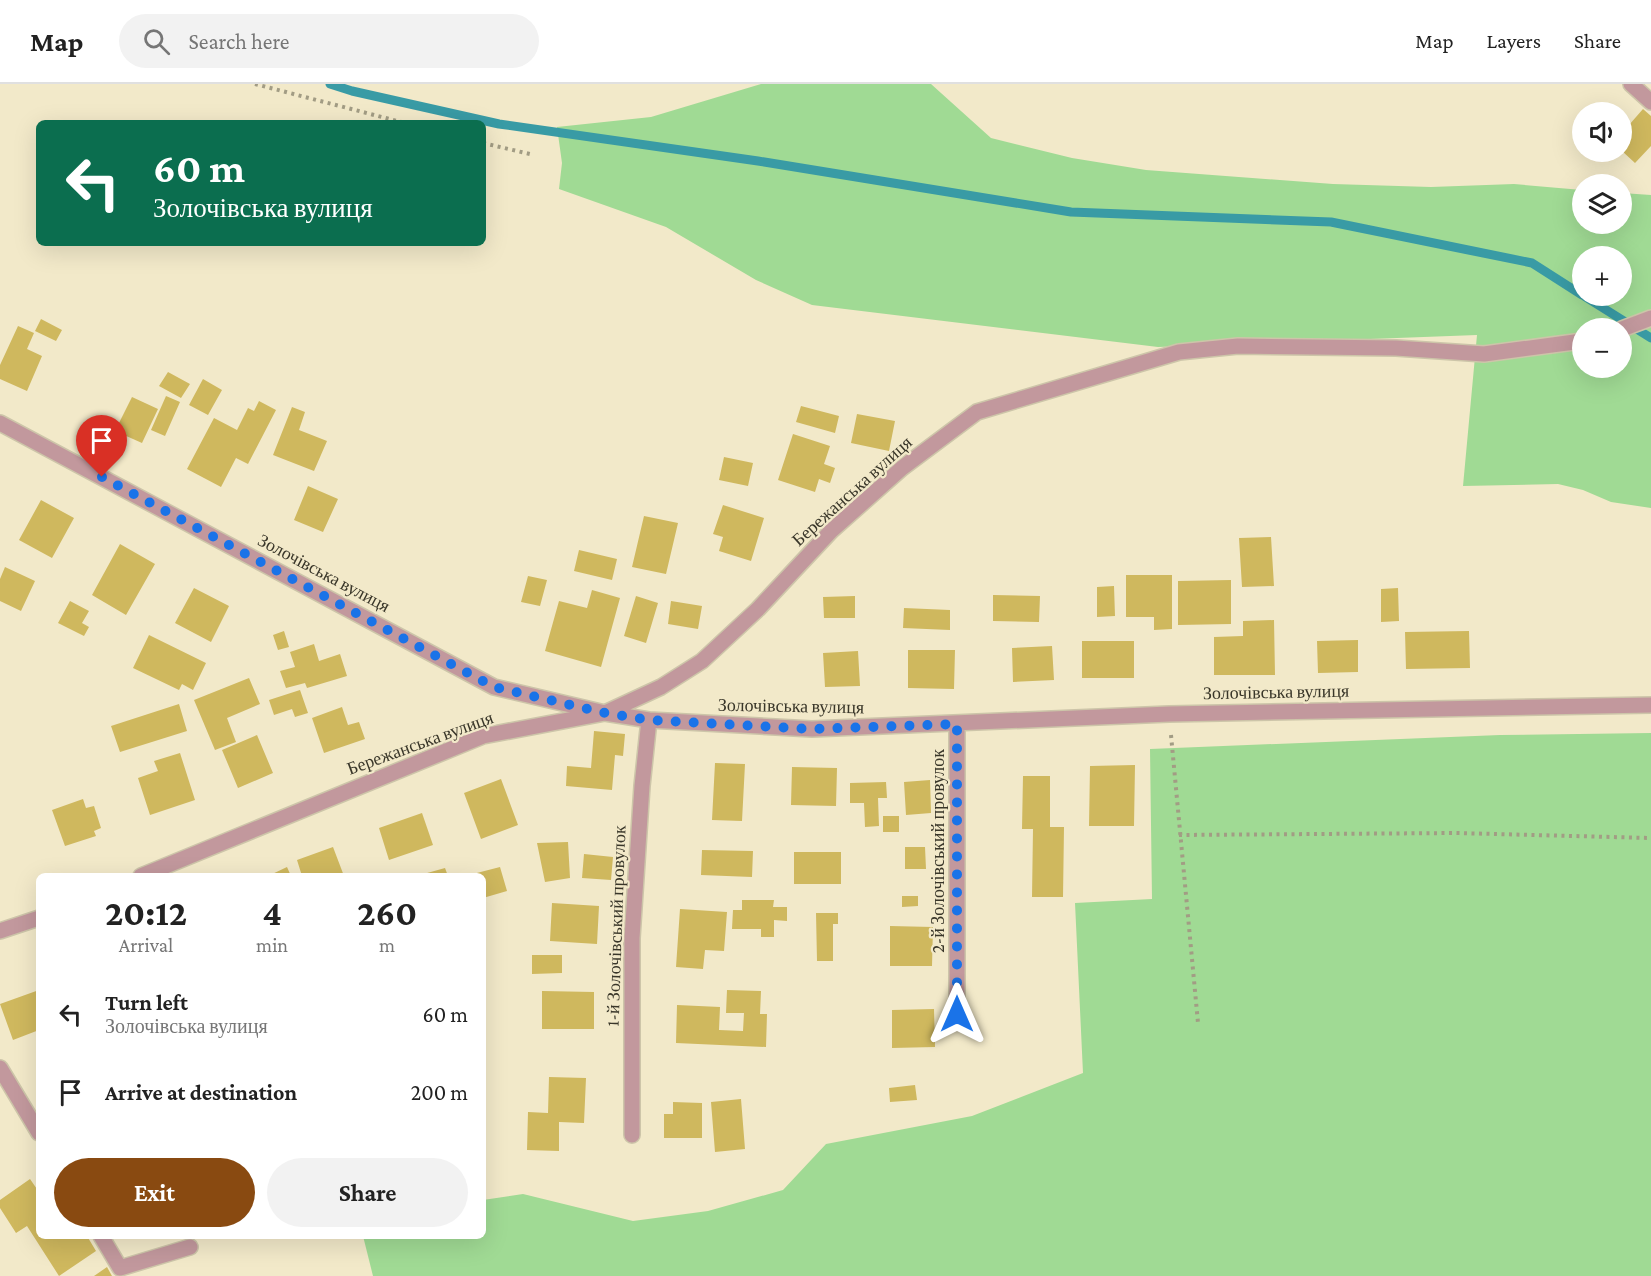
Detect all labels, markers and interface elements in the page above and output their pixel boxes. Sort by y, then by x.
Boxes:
search box [119,14,539,68]
icon: search [140,25,173,58]
text: Map [30,26,83,57]
text: Search here [188,29,289,54]
text: Map [1415,29,1454,53]
text: Layers [1487,29,1541,53]
text: Share [1574,29,1621,53]
map controls [1572,102,1632,378]
button: sound [1572,102,1632,162]
icon: left [54,144,132,222]
text: 60 m [153,144,245,191]
button: layers [1572,174,1632,234]
text: Золочівська вулиця [153,193,373,223]
button: + [1572,246,1632,306]
button: − [1572,318,1632,378]
pin [76,415,127,477]
icon: arrive [85,424,118,457]
street label: Бережанська вулиця [788,432,916,550]
street label: Золочівська вулиця [255,530,393,616]
street label: Золочівська вулиця [1203,681,1349,703]
street label: Золочівська вулиця [718,695,864,717]
street label: Бережанська вулиця [344,707,496,779]
street label: 2-й Золочівський провулок [928,749,948,953]
street label: 1-й Золочівський провулок [602,825,630,1027]
text: 20:12 [105,893,187,933]
text: 4 [262,893,282,933]
text: 260 [357,893,417,933]
text: Arrival [119,934,173,956]
text: min [256,934,288,956]
text: m [379,934,395,956]
position arrow [925,982,989,1046]
text: Turn left [105,990,188,1015]
icon: left [54,998,87,1031]
text: 60 m [423,1002,468,1027]
text: Золочівська вулиця [105,1015,268,1037]
icon: arrive [54,1076,87,1109]
text: Arrive at destination [105,1080,297,1105]
text: 200 m [411,1080,468,1105]
button: Exit [54,1158,255,1227]
button: Share [267,1158,468,1227]

